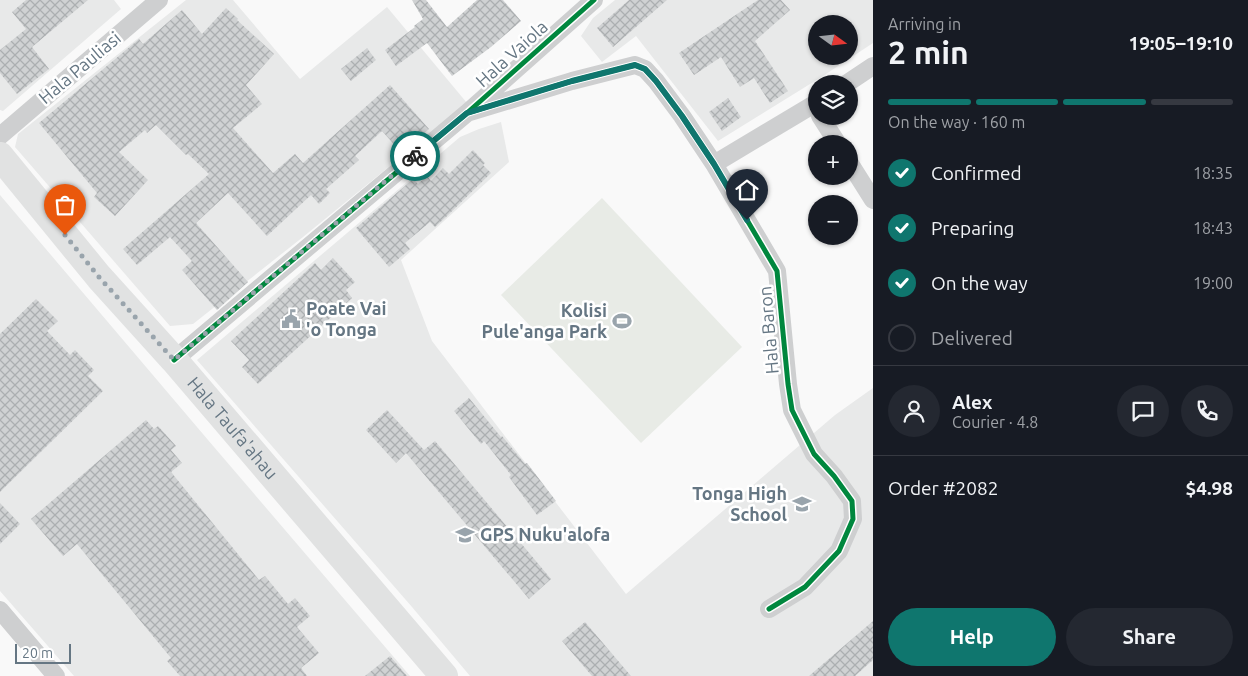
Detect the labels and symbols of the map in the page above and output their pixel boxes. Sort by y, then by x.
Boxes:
north arrow [808,15,858,65]
street label: Hala Vaiola [471,16,551,91]
street label: Hala Pauliasi [34,27,124,107]
courier [390,131,440,181]
pin [726,169,768,220]
pin [44,184,86,235]
street label: Hala Baron [754,285,782,375]
place label: Poate Vai 'o Tonga [306,298,387,339]
place label: Kolisi Pule'anga Park [482,300,607,341]
public building icon: Poate Vai 'o Tonga [280,308,302,330]
sports icon: Kolisi Pule'anga Park [611,310,633,332]
street label: Hala Taufa'ahau [184,372,282,483]
place label: Tonga High School [692,483,788,524]
school or university icon: Tonga High School [791,493,813,515]
school or university icon: GPS Nuku'alofa [454,524,476,546]
place label: GPS Nuku'alofa [480,524,610,544]
scale bar [15,641,71,664]

